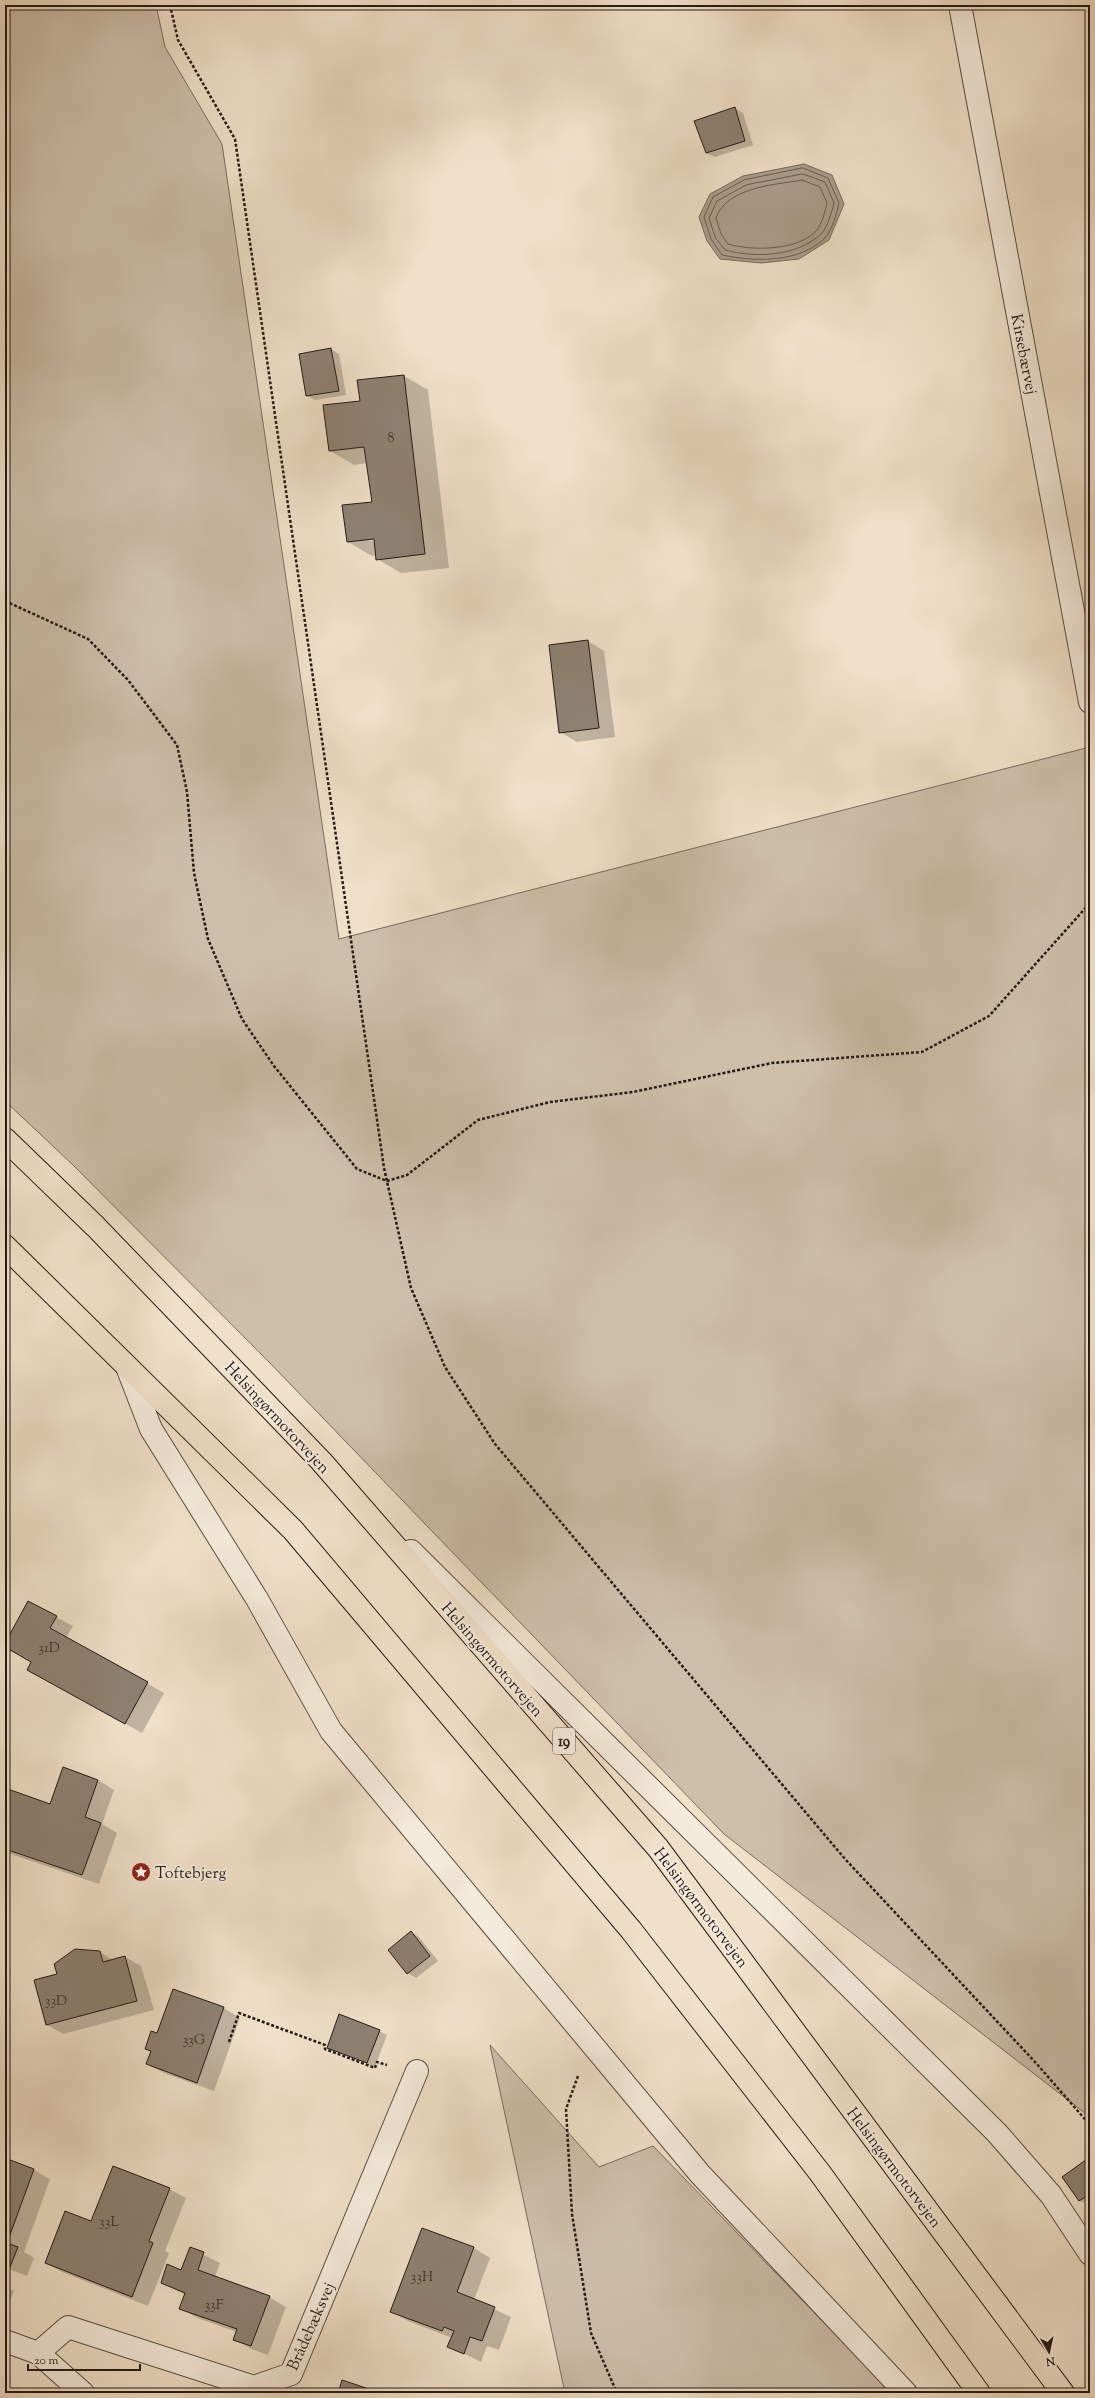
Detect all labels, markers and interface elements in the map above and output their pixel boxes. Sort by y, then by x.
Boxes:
street label: Kirsebærvej [1003,312,1042,397]
house number: 8 [388,429,395,449]
street label: Helsingørmotorvejen [218,1358,335,1480]
street label: Helsingørmotorvejen [435,1598,548,1724]
house number: 31D [38,1639,60,1659]
road number: 19 [553,1728,575,1754]
street label: Helsingørmotorvejen [647,1843,753,1974]
place icon: Toftebjerg [130,1861,152,1883]
place label: Toftebjerg [155,1863,226,1886]
house number: 33D [45,1992,67,2012]
house number: 33G [183,2031,206,2051]
street label: Helsingørmotorvejen [840,2103,946,2234]
house number: 33L [99,2213,119,2233]
house number: 33H [411,2268,433,2288]
street label: Brådebæksvej [283,2279,342,2375]
house number: 33F [204,2296,224,2316]
north arrow [1029,2332,1069,2372]
scale bar [28,2346,140,2372]
text: 20 m [34,2352,59,2370]
text: N [1045,2352,1057,2370]

